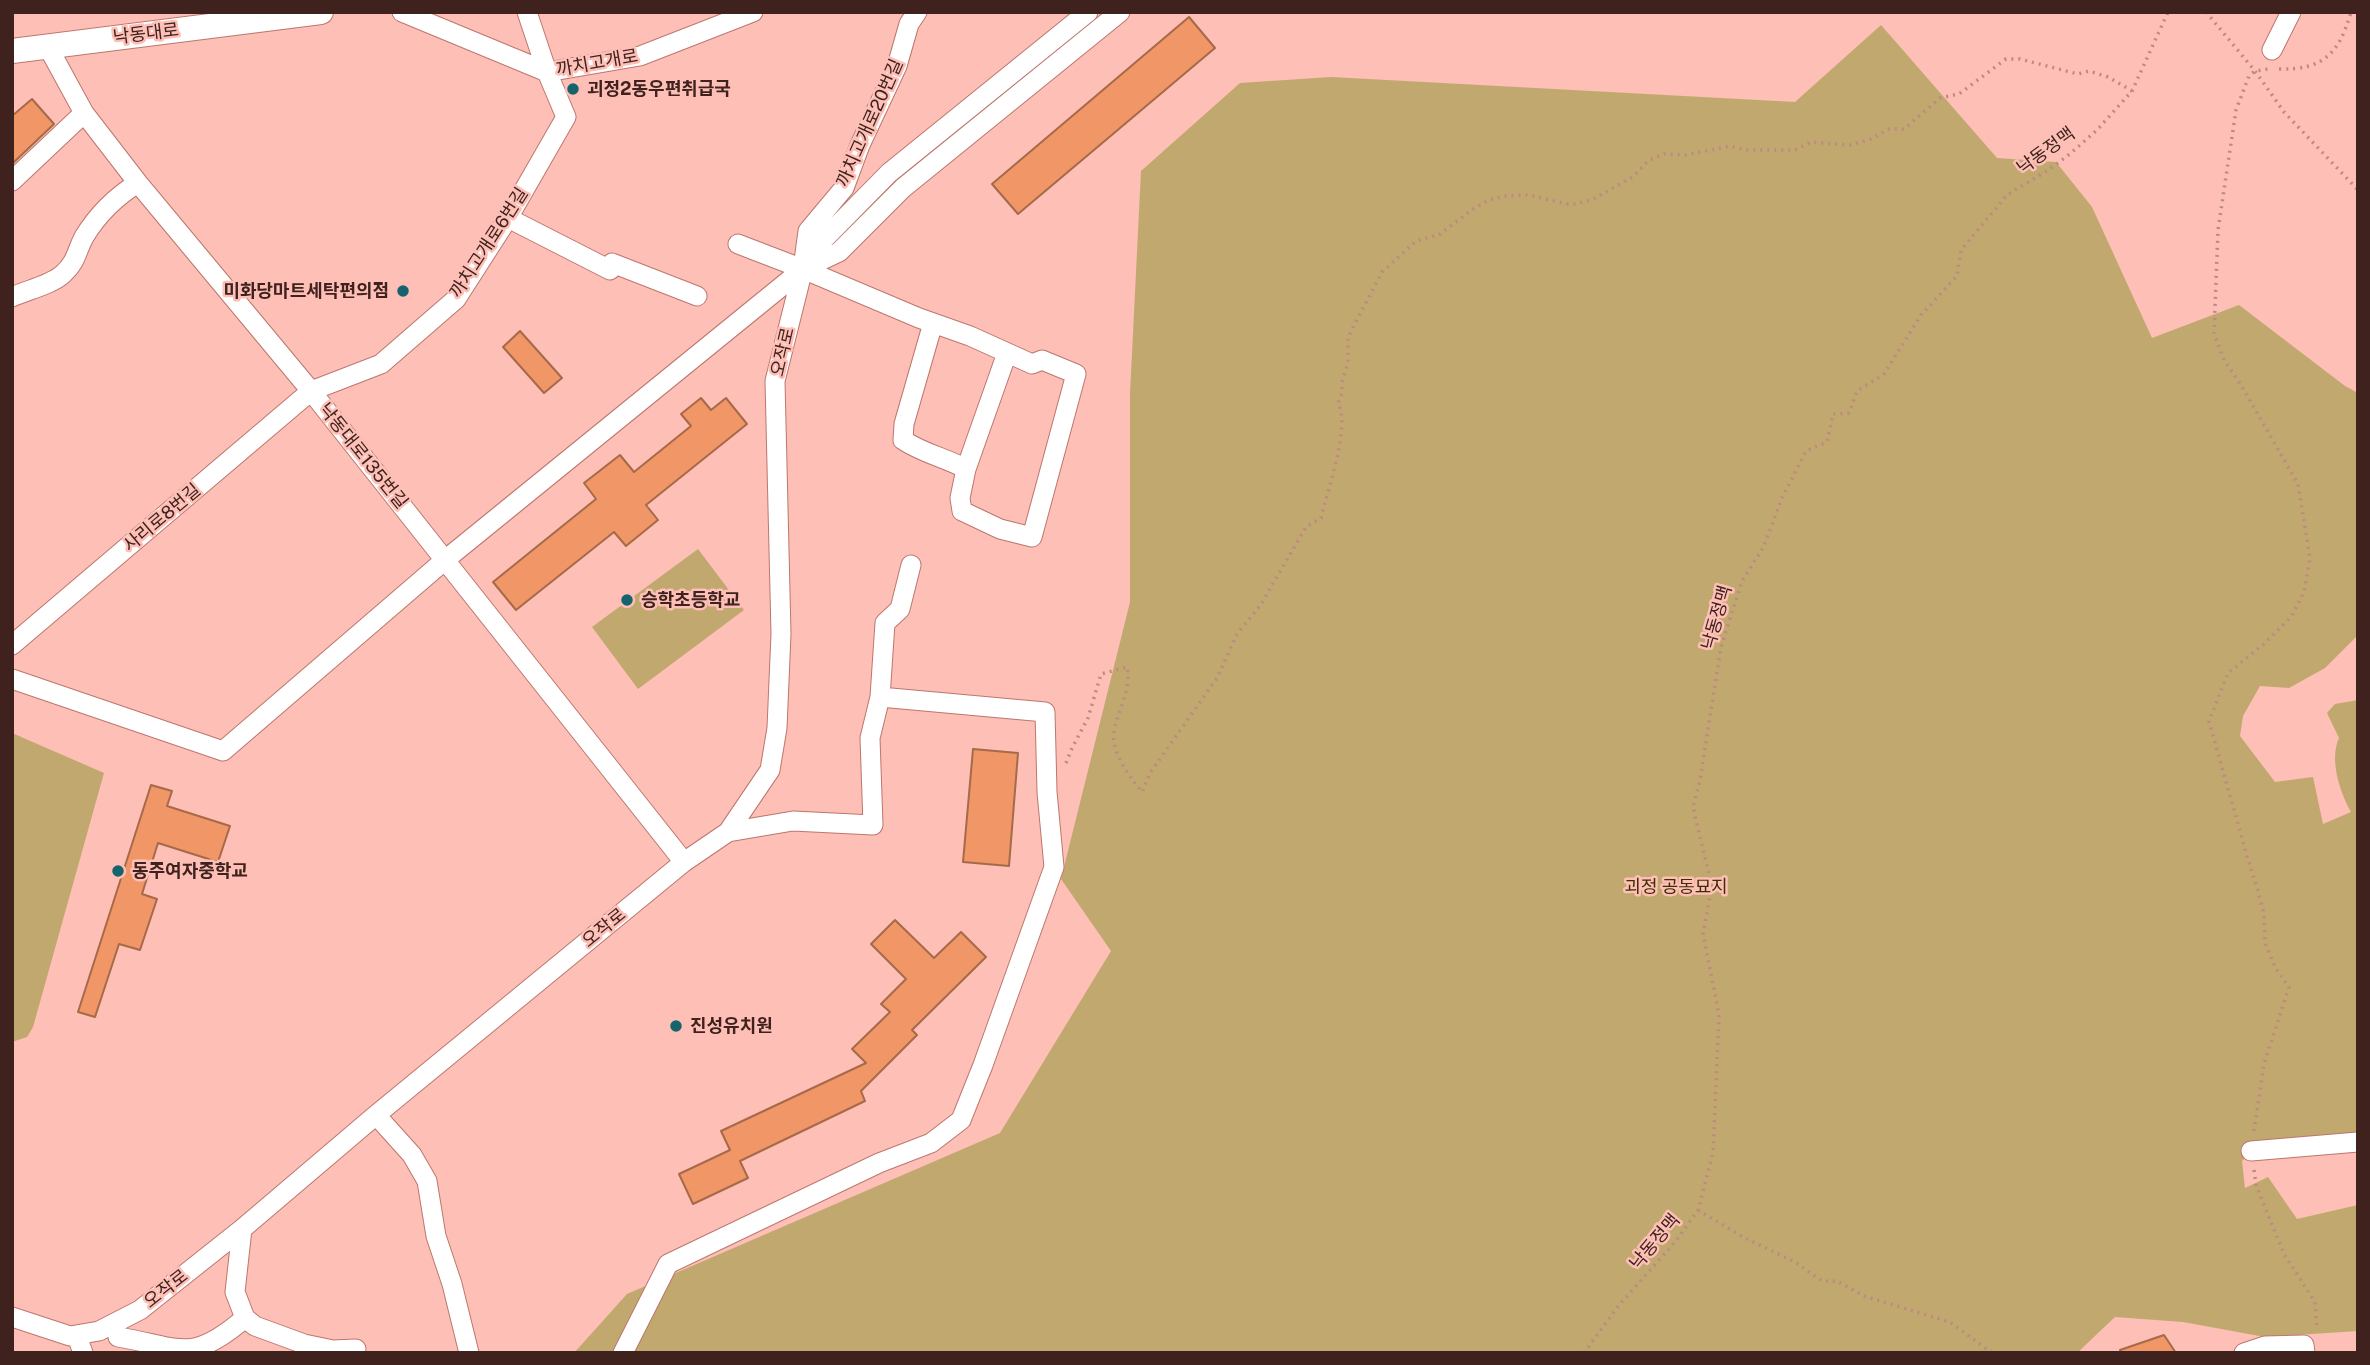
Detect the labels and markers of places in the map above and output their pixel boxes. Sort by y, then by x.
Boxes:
place label: 괴정2동우편취급국 [587,78,731,100]
marker: 괴정2동우편취급국 [565,81,581,97]
place label: 미화당마트세탁편의점 [223,280,389,302]
marker: 미화당마트세탁편의점 [395,283,411,299]
place label: 승학초등학교 [641,589,740,611]
marker: 승학초등학교 [619,592,635,608]
place label: 동주여자중학교 [132,860,248,882]
marker: 동주여자중학교 [110,863,126,879]
place label: 진성유치원 [690,1015,773,1037]
marker: 진성유치원 [668,1018,684,1034]

